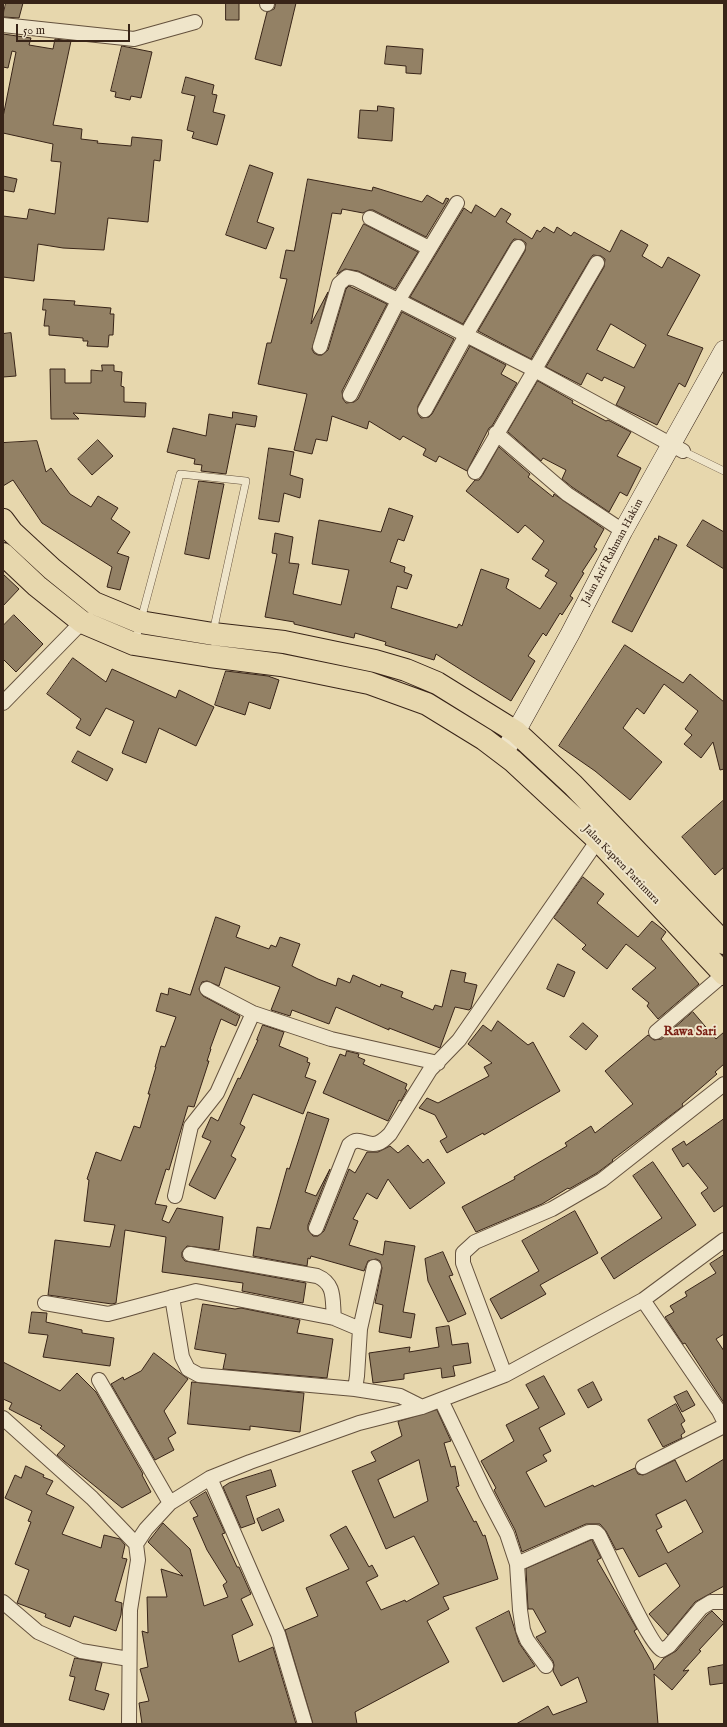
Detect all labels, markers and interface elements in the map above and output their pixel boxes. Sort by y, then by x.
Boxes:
scale bar [18,16,132,42]
text: 50 m [23,23,45,38]
street label: Jalan Arif Rahman Hakim [580,497,646,607]
street label: Jalan Kapten Pattimura [580,823,662,907]
district label: Rawa Sari [664,1024,716,1040]

